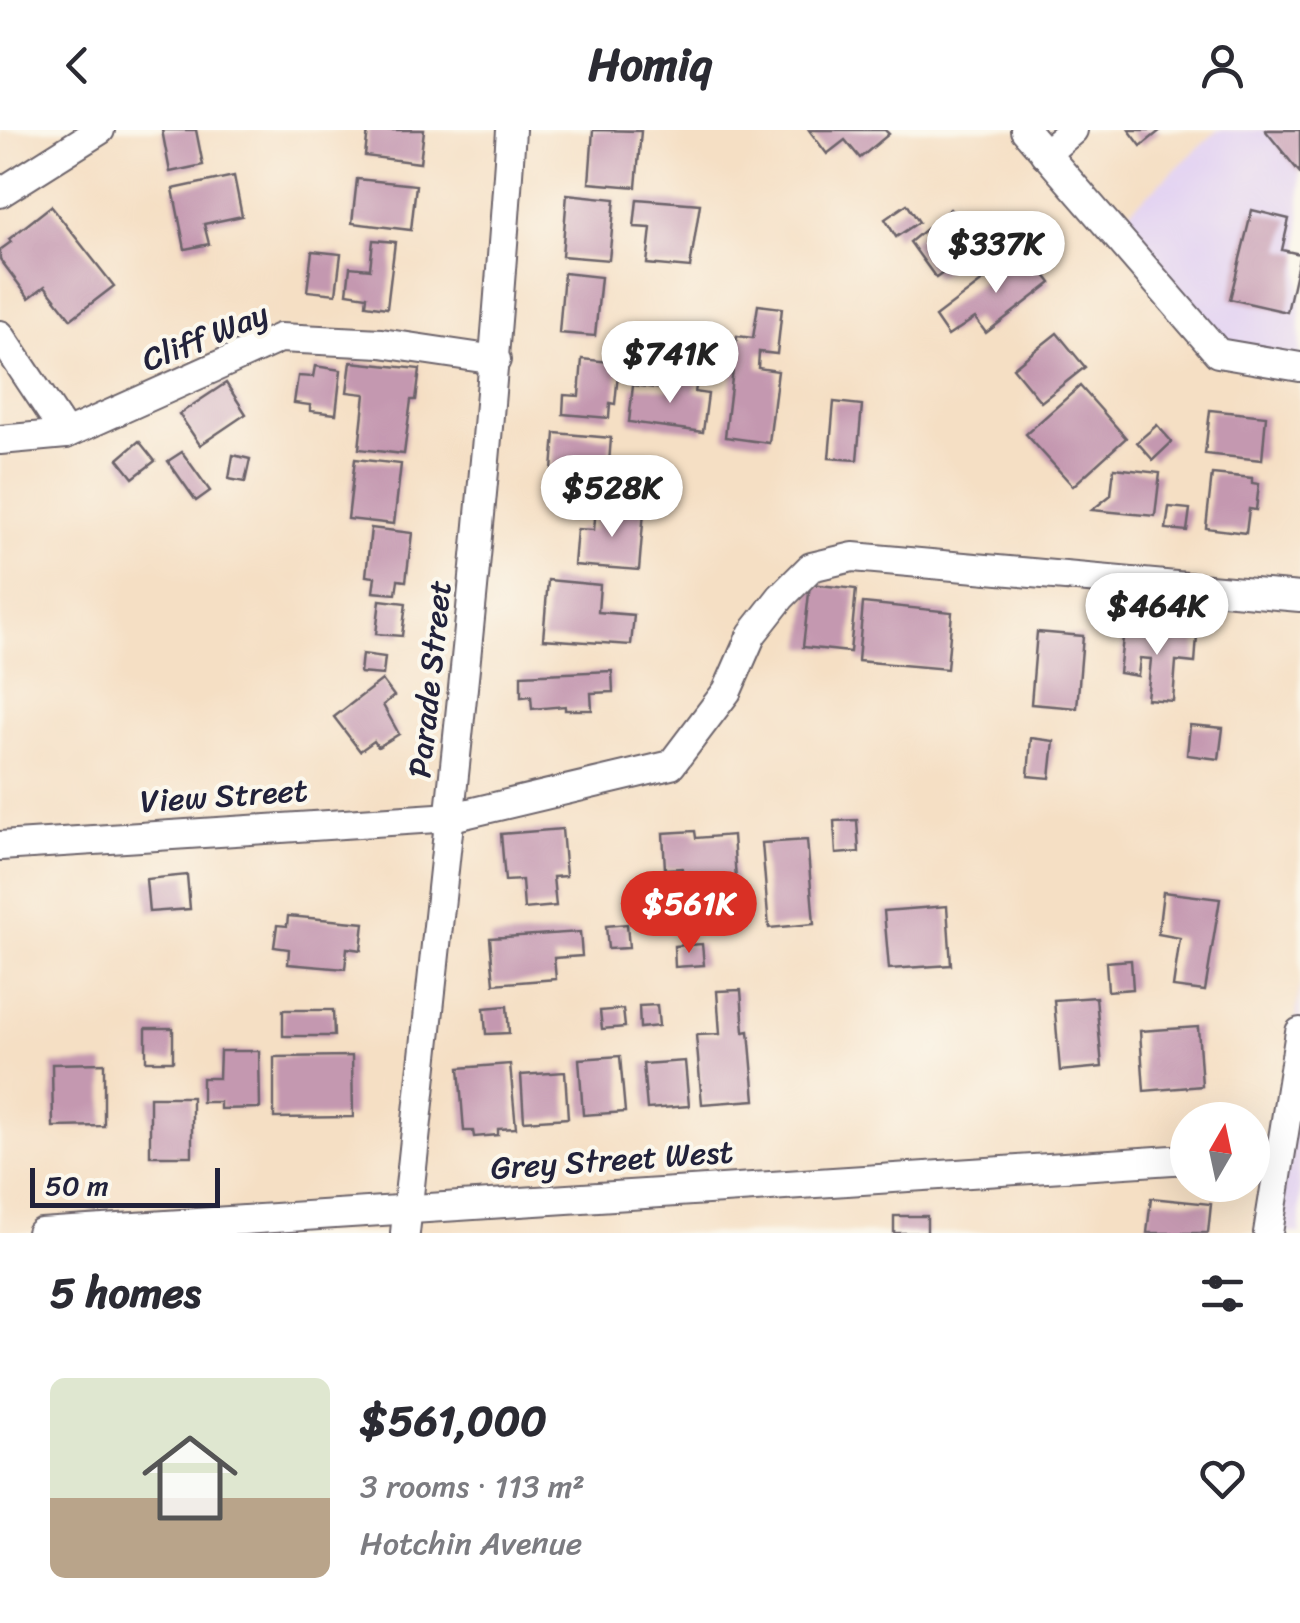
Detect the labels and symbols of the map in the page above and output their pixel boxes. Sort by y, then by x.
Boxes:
pin: $337K [926,211,1066,296]
street label: Cliff Way [133,286,277,388]
pin: $741K [600,321,740,406]
pin: $528K [542,455,682,540]
pin: $464K [1087,573,1227,658]
street label: Parade Street [391,577,469,781]
street label: View Street [138,762,310,830]
pin: $561K [619,871,759,956]
north arrow [1170,1102,1270,1202]
street label: Grey Street West [489,1123,735,1197]
scale bar [30,1163,220,1208]

